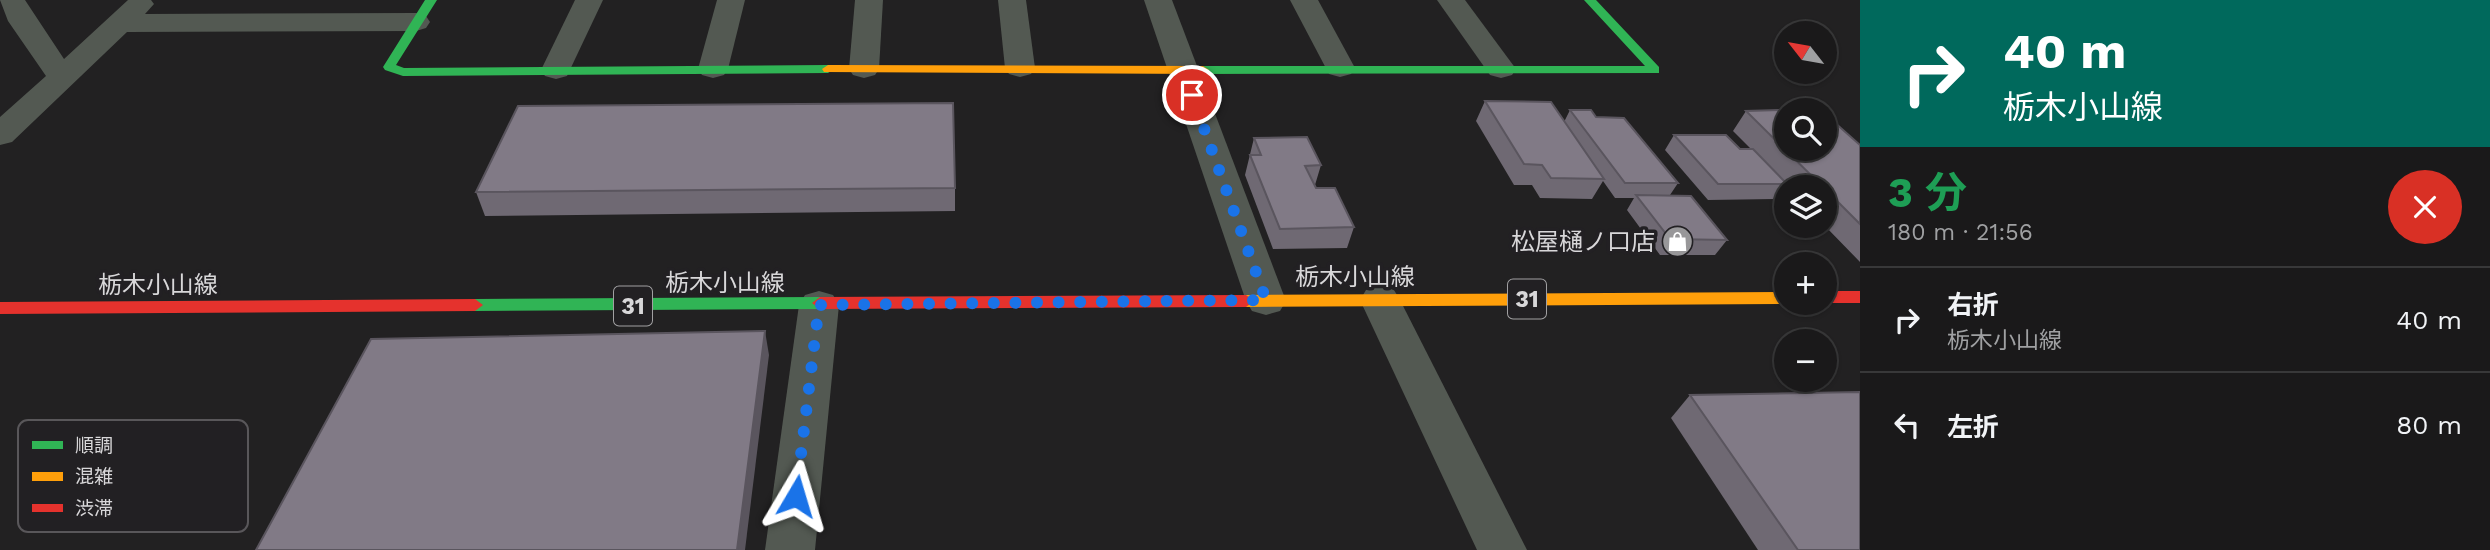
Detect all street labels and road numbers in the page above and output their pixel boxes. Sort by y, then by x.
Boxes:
street label: 栃木小山線 [1295,263,1415,291]
street label: 栃木小山線 [665,269,785,297]
street label: 栃木小山線 [98,271,218,299]
road number: 31 [1508,280,1546,318]
road number: 31 [614,286,652,326]

